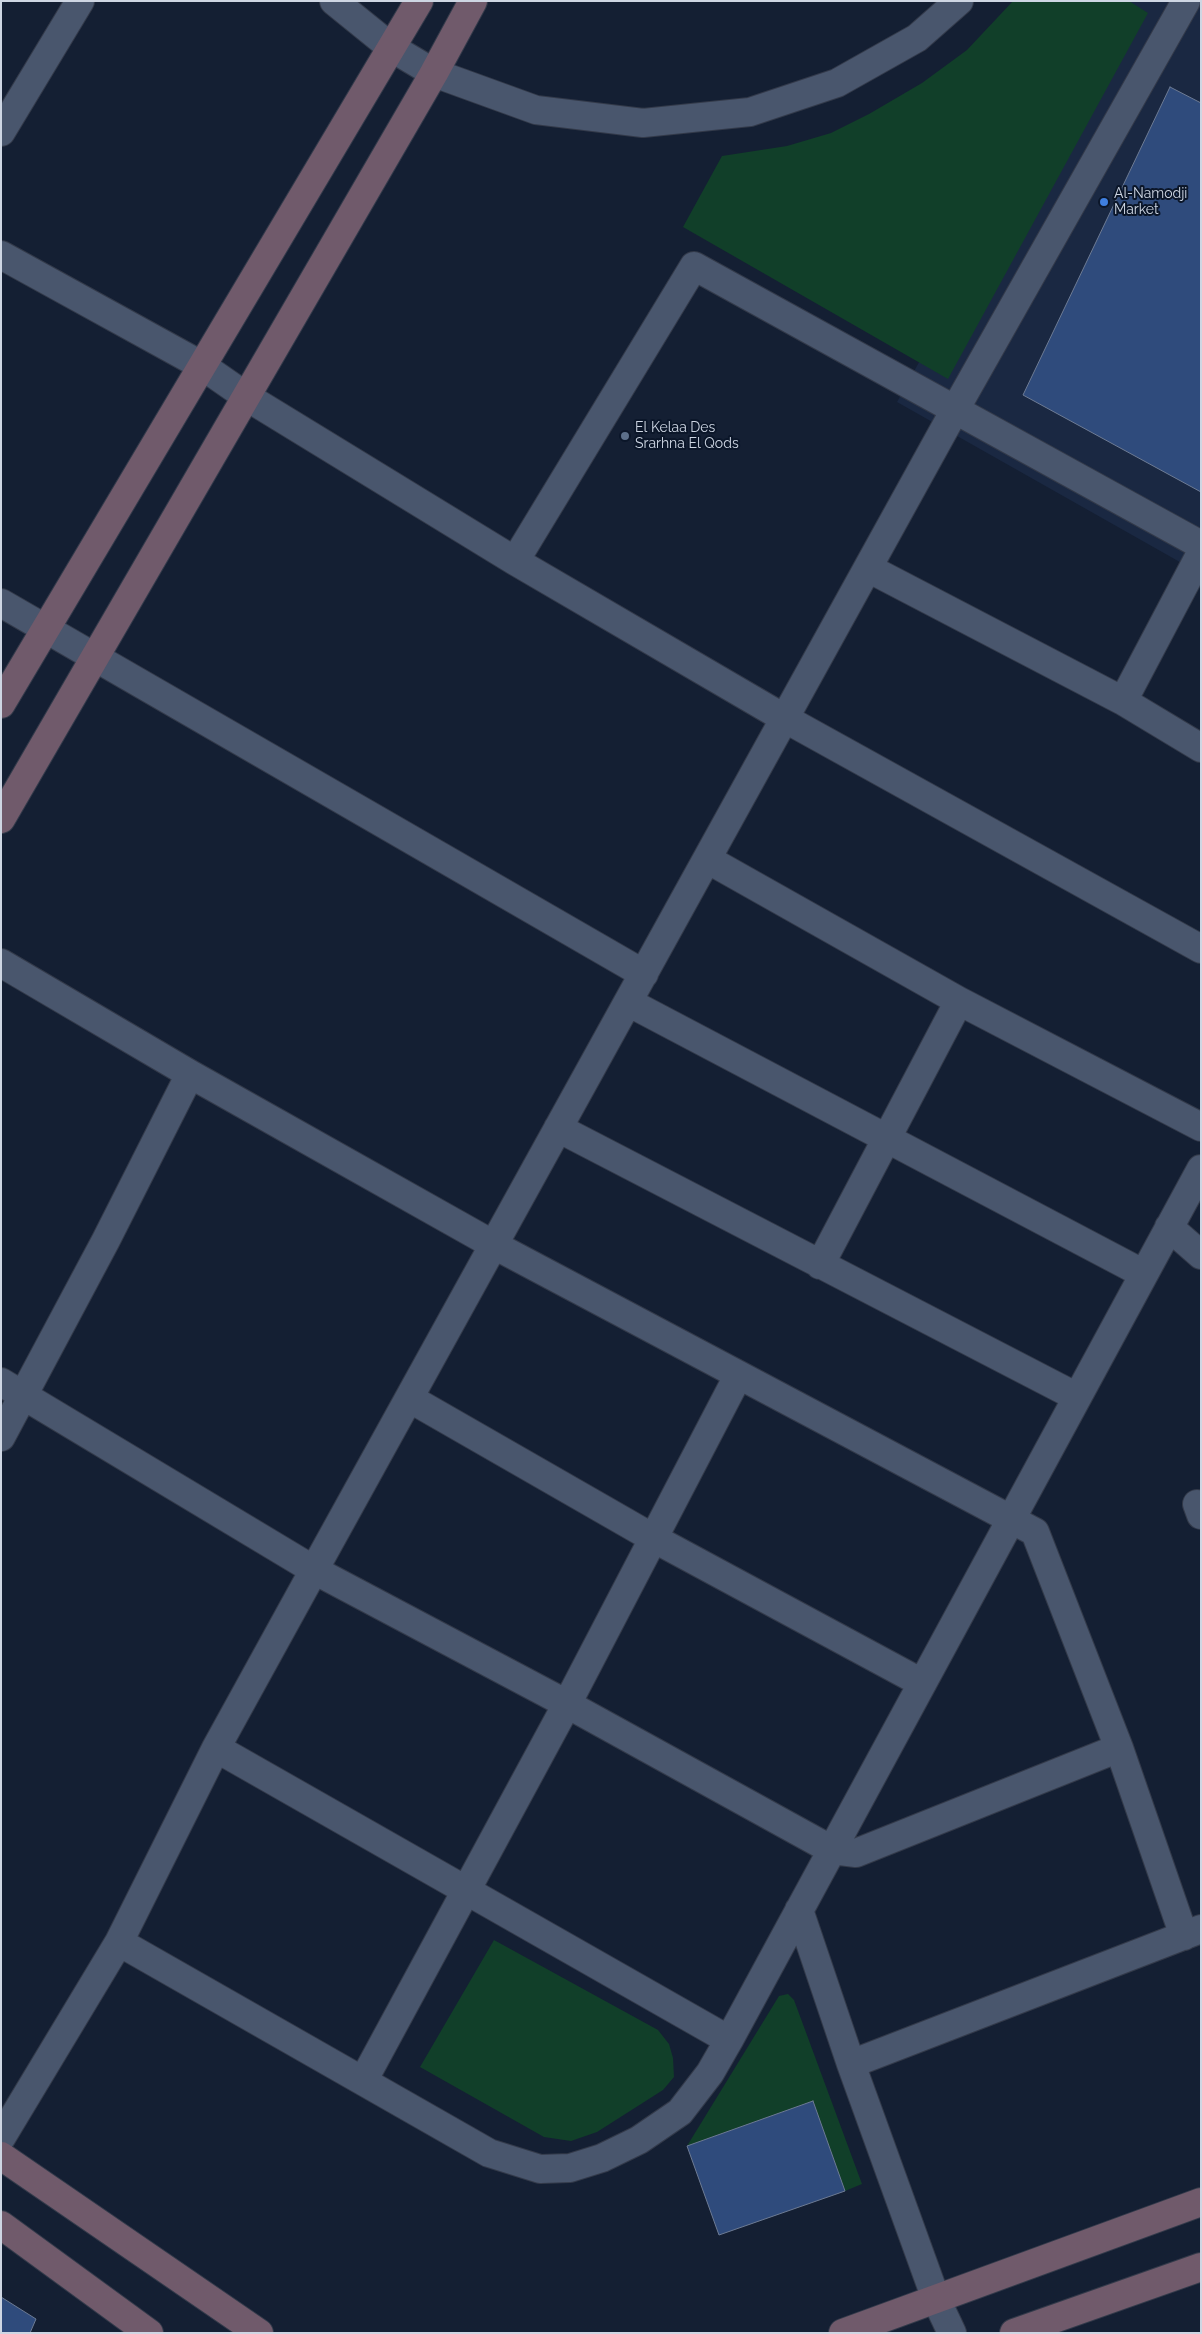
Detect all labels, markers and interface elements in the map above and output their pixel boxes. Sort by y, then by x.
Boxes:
place label: Al-Namodji Market [1114,186,1187,218]
marker: Al-Namodji Market [1098,196,1110,208]
place label: El Kelaa Des Srarhna El Qods [635,420,739,452]
marker: El Kelaa Des Srarhna El Qods [619,430,631,442]

